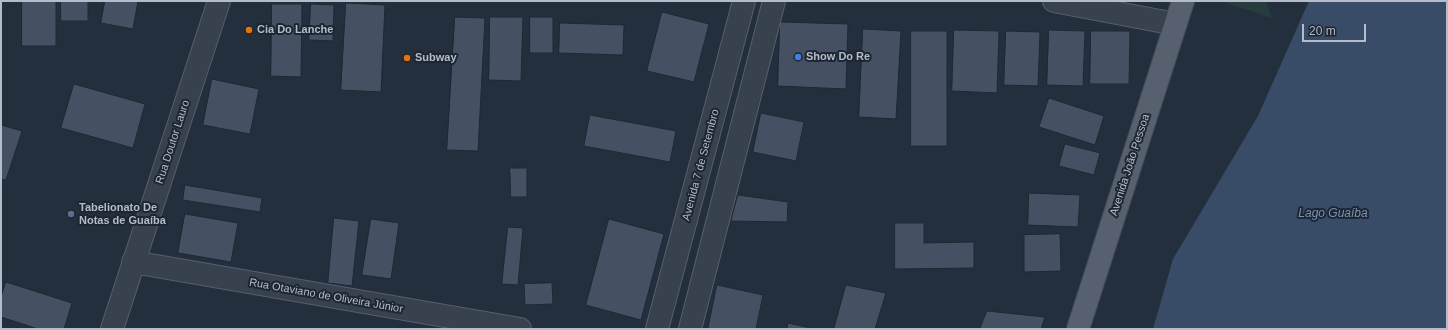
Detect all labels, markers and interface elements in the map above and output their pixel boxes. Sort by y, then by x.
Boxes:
scale bar [1304,16,1368,42]
place label: Cia Do Lanche [257,23,333,37]
text: 20 m [1309,24,1336,38]
marker: Cia Do Lanche [244,25,254,35]
place label: Show Do Re [806,50,870,64]
place label: Subway [415,51,457,65]
marker: Show Do Re [793,52,803,62]
marker: Subway [402,53,412,63]
street label: Rua Doutor Lauro [153,98,193,186]
street label: Avenida 7 de Setembro [680,108,722,222]
street label: Avenida João Pessoa [1107,112,1153,218]
place label: Tabelionato De Notas de Guaíba [79,201,166,227]
water label: Lago Guaíba [1298,207,1368,221]
marker: Tabelionato De Notas de Guaíba [66,209,76,219]
street label: Rua Otaviano de Oliveira Júnior [248,276,404,316]

